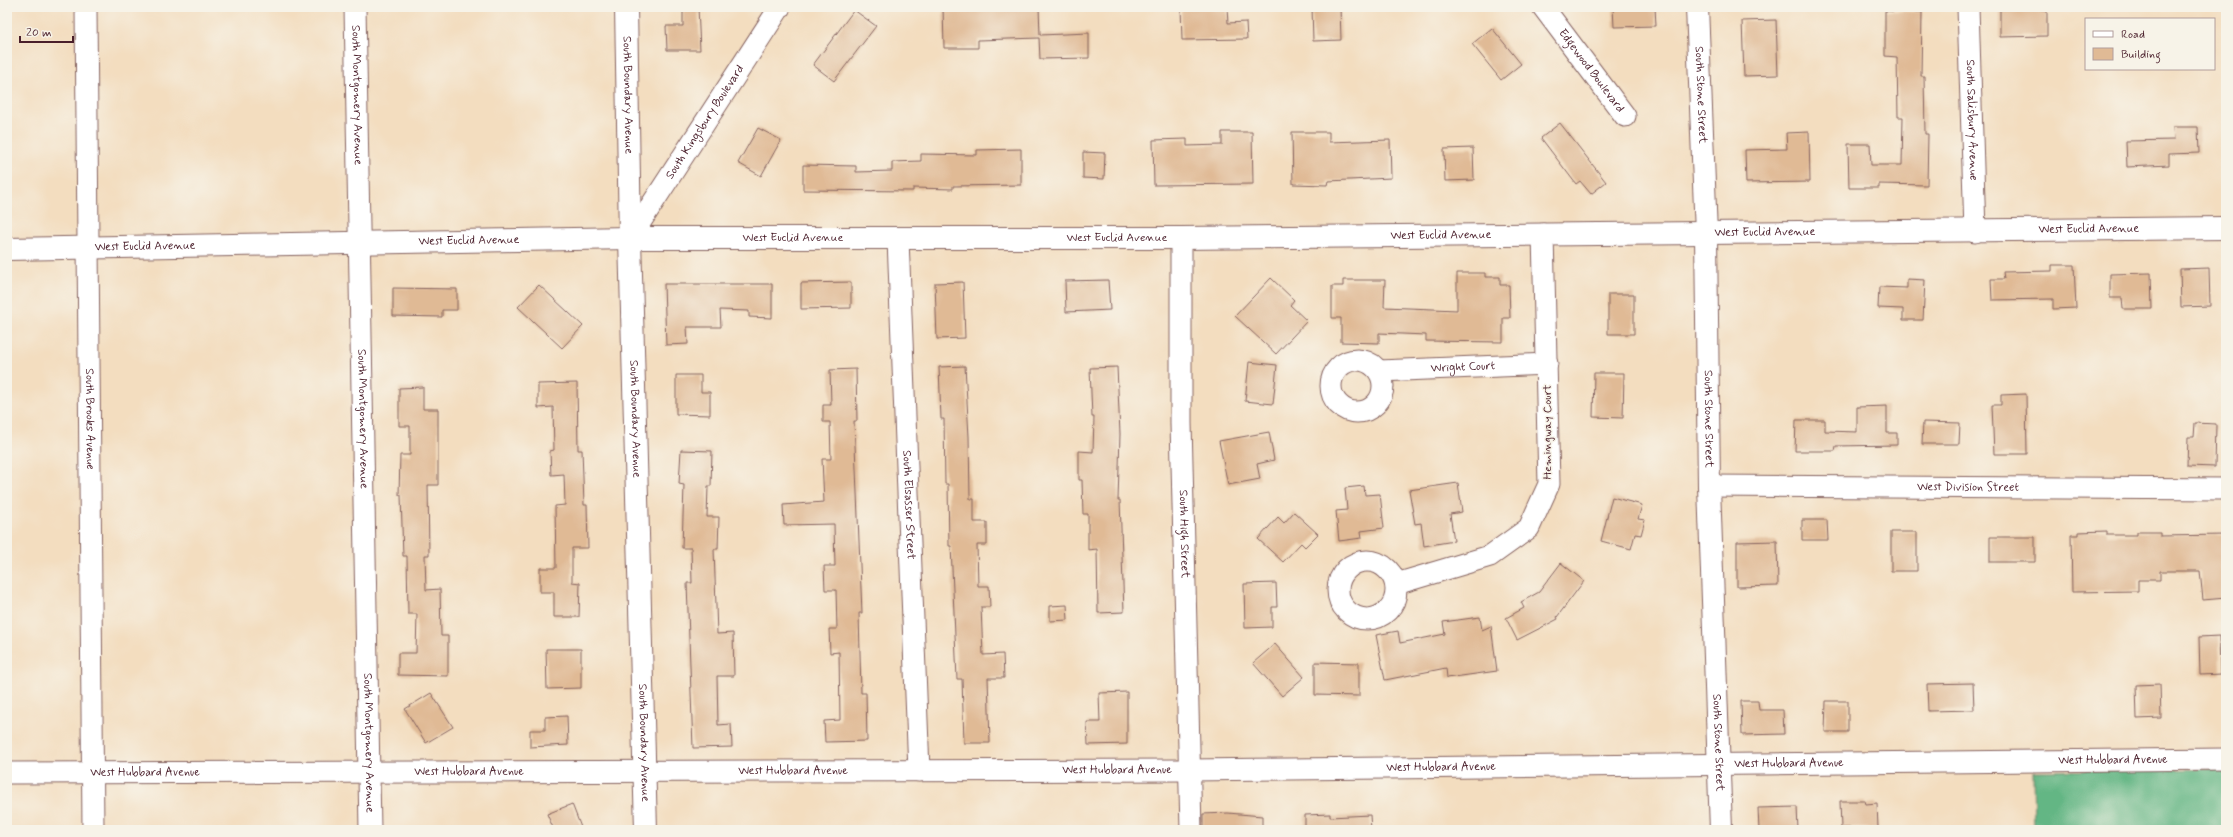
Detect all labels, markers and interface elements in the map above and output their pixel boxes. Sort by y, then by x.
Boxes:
scale bar [20,18,73,44]
legend [2085,18,2215,70]
text: 20 m [26,25,52,41]
street label: South Montgomery Avenue [347,25,366,165]
street label: Edgewood Boulevard [1554,26,1628,116]
text: Road [2121,27,2145,43]
street label: South Boundary Avenue [619,36,637,154]
street label: South Stone Street [1691,46,1710,144]
text: Building [2121,47,2161,64]
street label: South Salisbury Avenue [1962,59,1981,181]
street label: South Kingsbury Boulevard [662,62,748,182]
street label: West Euclid Avenue [2038,221,2139,238]
street label: West Euclid Avenue [1714,224,1815,241]
street label: West Euclid Avenue [1390,227,1491,244]
street label: West Euclid Avenue [743,230,843,246]
street label: West Euclid Avenue [1067,230,1167,246]
street label: West Euclid Avenue [418,232,520,250]
street label: West Euclid Avenue [94,238,196,255]
street label: South Montgomery Avenue [353,349,372,489]
street label: Wright Court [1430,358,1496,377]
street label: South Boundary Avenue [625,360,644,478]
street label: South Brooks Avenue [81,368,98,470]
street label: South Stone Street [1700,370,1717,468]
street label: Hemingway Court [1540,384,1556,480]
street label: South Elsasser Street [898,450,919,560]
street label: West Division Street [1917,479,2020,496]
street label: South High Street [1175,489,1193,578]
street label: South Montgomery Avenue [359,673,378,813]
street label: South Boundary Avenue [634,684,653,802]
street label: South Stone Street [1708,694,1728,792]
street label: West Hubbard Avenue [2058,752,2168,769]
street label: West Hubbard Avenue [1734,755,1844,772]
street label: West Hubbard Avenue [1386,759,1496,776]
street label: West Hubbard Avenue [1062,762,1172,778]
street label: West Hubbard Avenue [738,763,848,779]
street label: West Hubbard Avenue [414,764,524,780]
street label: West Hubbard Avenue [90,765,200,781]

